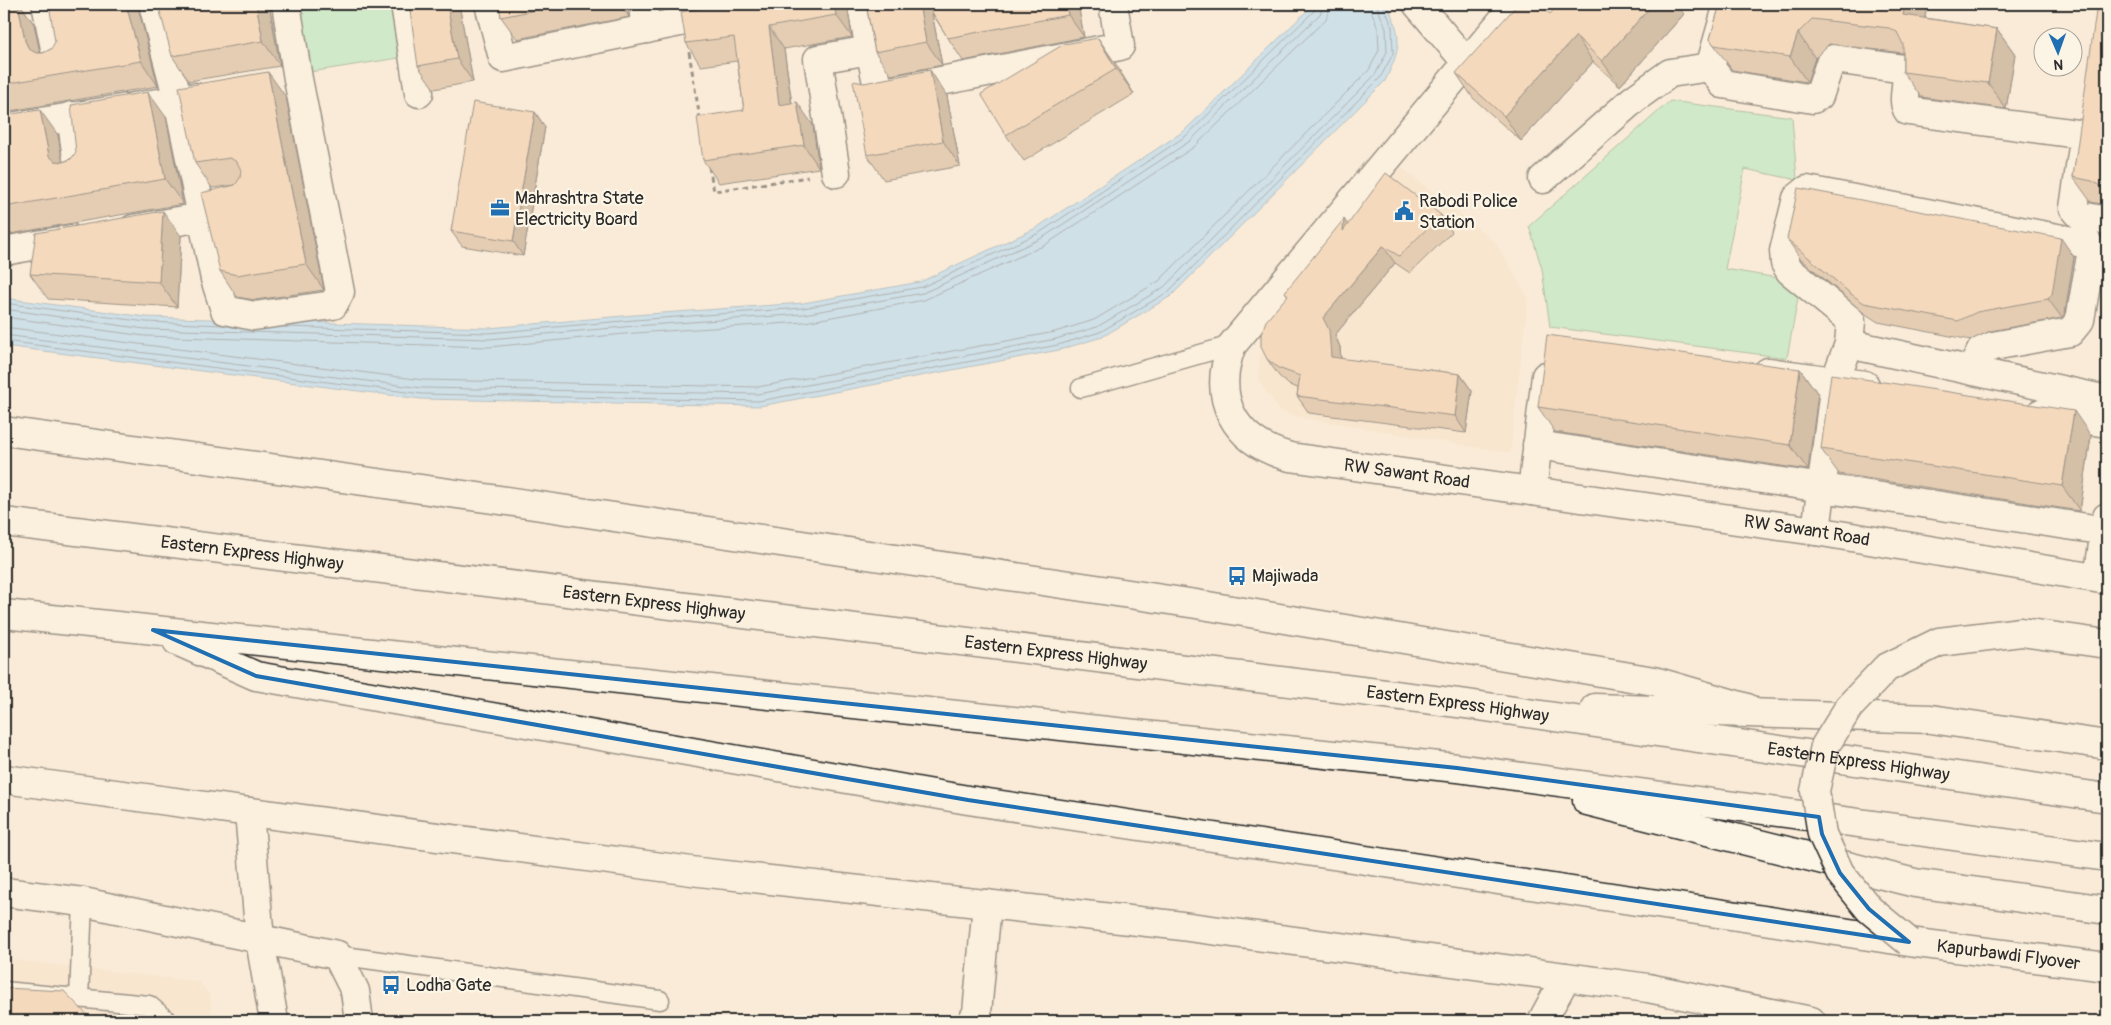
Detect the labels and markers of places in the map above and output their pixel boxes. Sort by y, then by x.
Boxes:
place label: Mahrashtra State Electricity Board [515,187,644,231]
place label: Rabodi Police Station [1419,190,1517,234]
office icon: Mahrashtra State Electricity Board [489,197,511,219]
public building icon: Rabodi Police Station [1393,200,1415,222]
bus stop icon: Majiwada [1226,565,1248,587]
place label: Majiwada [1252,565,1318,588]
bus stop icon: Lodha Gate [380,974,402,996]
place label: Lodha Gate [406,974,491,997]

